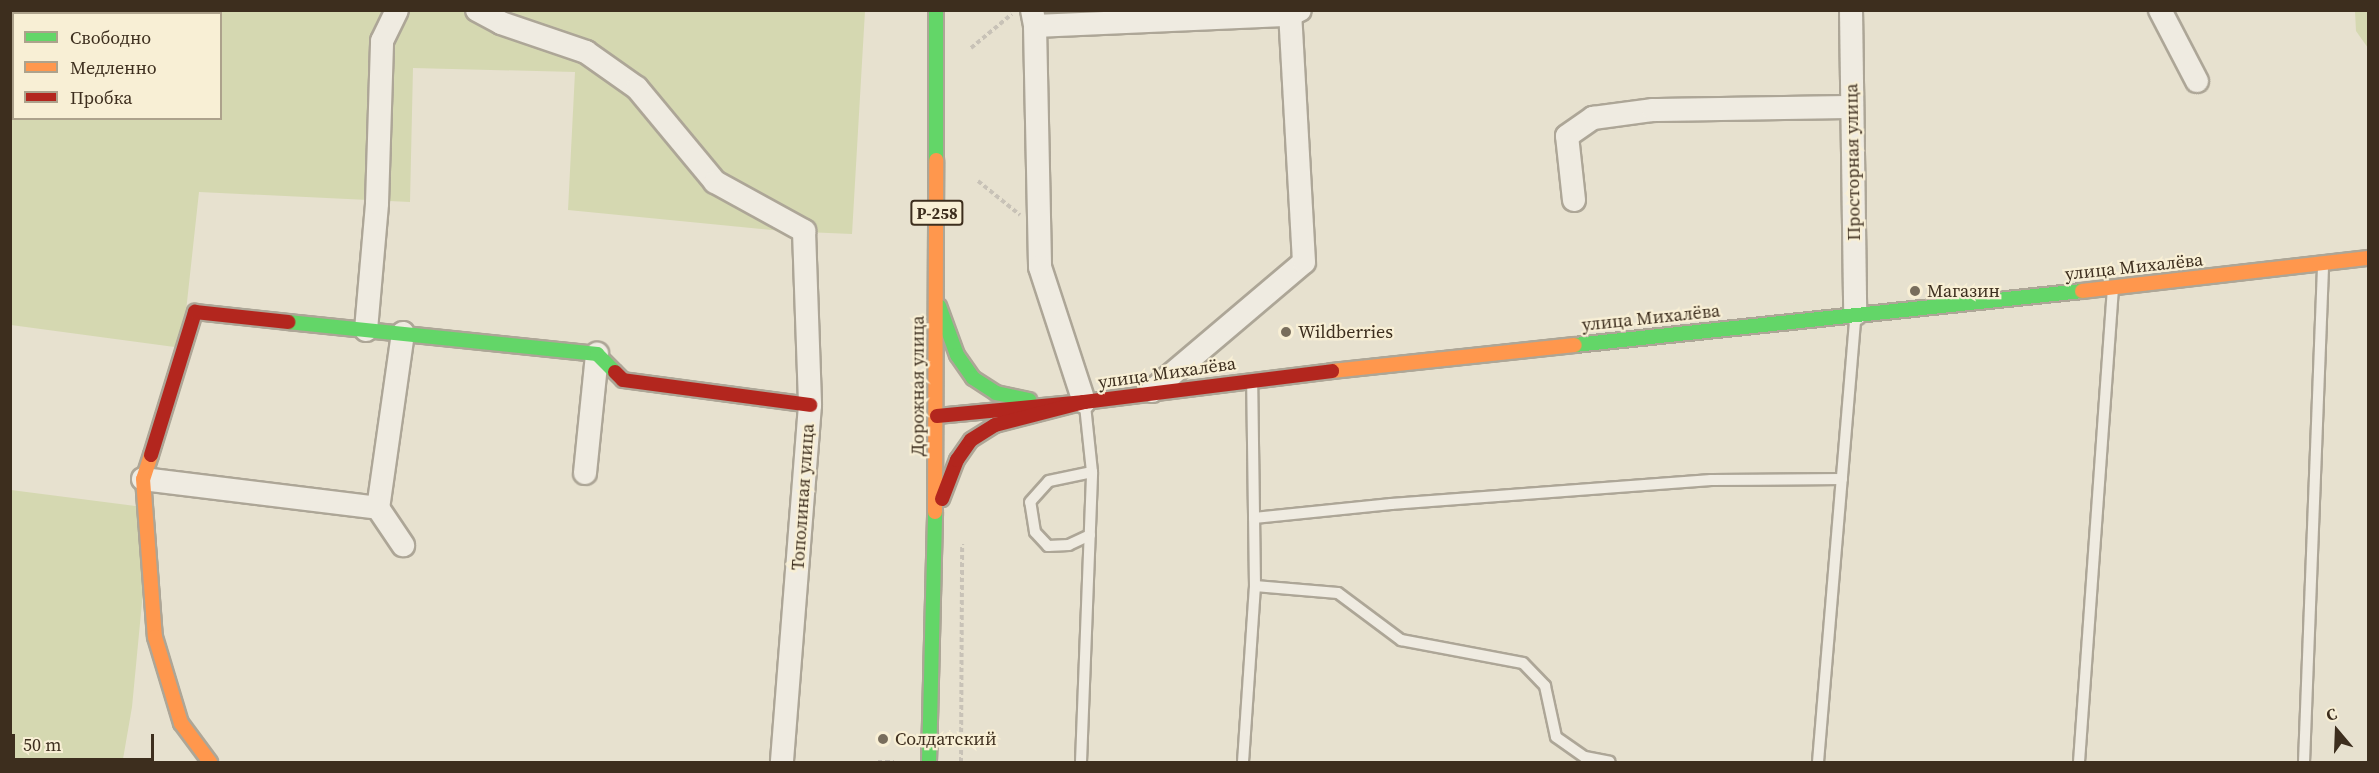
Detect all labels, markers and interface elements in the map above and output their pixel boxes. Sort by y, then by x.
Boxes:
legend [12,12,222,120]
text: Свободно [70,25,151,50]
text: Медленно [70,55,157,80]
street label: Просторная улица [1841,83,1865,241]
text: Пробка [70,85,132,110]
road number: Р-258 [910,200,964,226]
street label: улица Михалёва [2064,249,2204,285]
place label: Магазин [1927,280,2000,302]
marker: Магазин [1908,284,1922,298]
street label: улица Михалёва [1581,300,1721,336]
street label: Дорожная улица [907,316,929,456]
place label: Wildberries [1298,321,1393,343]
marker: Wildberries [1279,325,1293,339]
street label: улица Михалёва [1097,353,1237,393]
street label: Тополиная улица [787,423,819,571]
north arrow [2307,701,2367,761]
text: С [2323,702,2339,726]
scale bar [15,722,158,760]
place label: Солдатский [895,728,997,750]
text: 50 m [23,732,61,757]
marker: Солдатский [876,732,890,746]

